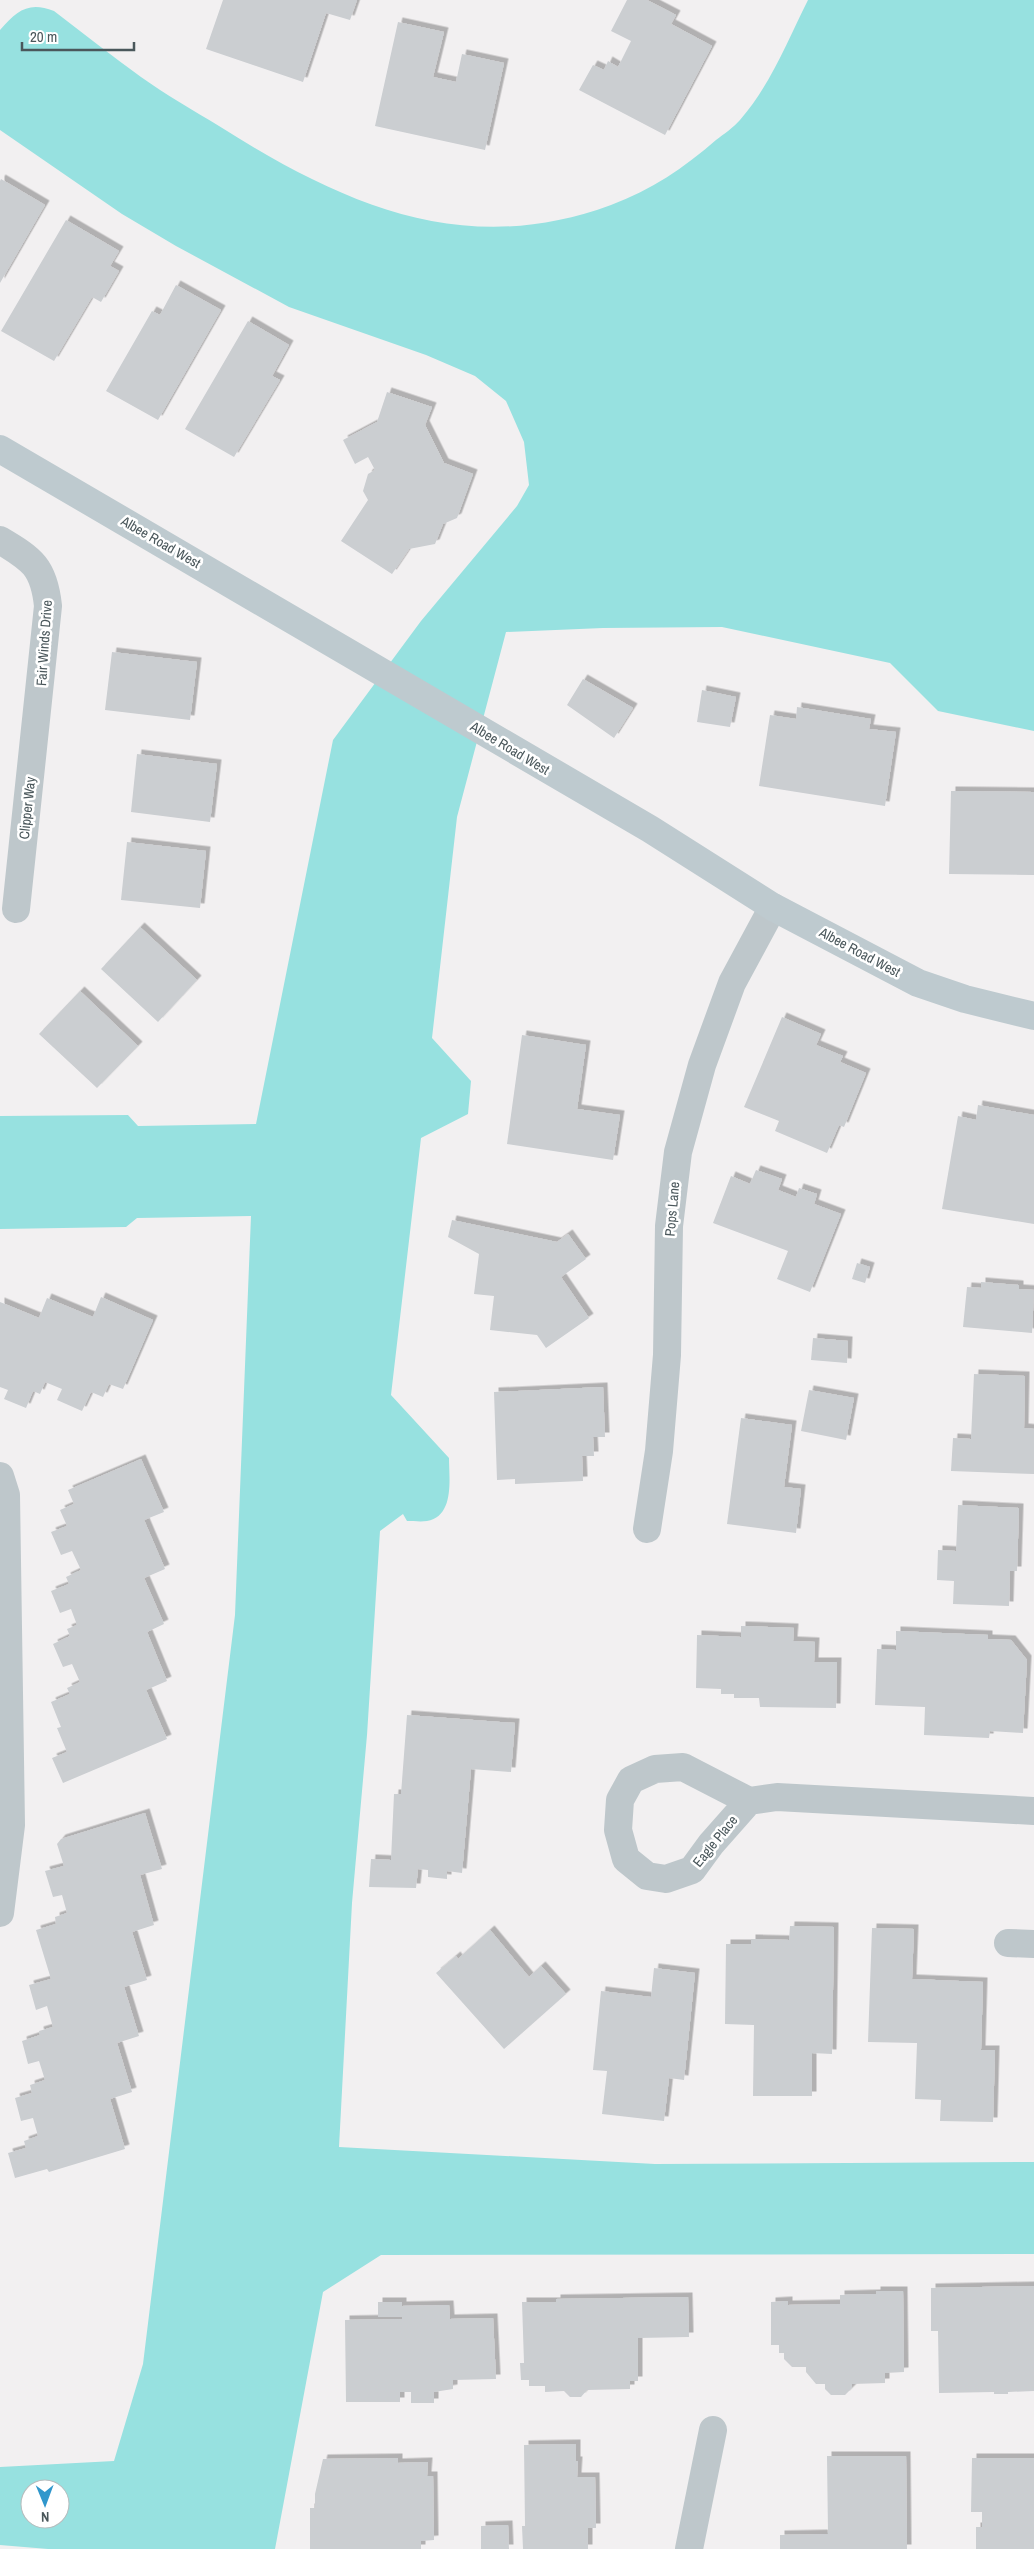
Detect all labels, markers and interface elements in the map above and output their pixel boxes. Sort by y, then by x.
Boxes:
scale bar [22,20,135,52]
text: 20 m [30,26,57,47]
street label: Albee Road West [117,511,204,572]
street label: Fair Winds Drive [32,599,56,687]
street label: Albee Road West [466,717,553,779]
street label: Clipper Way [15,776,39,840]
street label: Albee Road West [816,923,904,981]
street label: Pops Lane [661,1181,683,1237]
street label: Eagle Place [689,1812,741,1870]
north arrow [20,2479,70,2529]
text: N [41,2508,50,2526]

